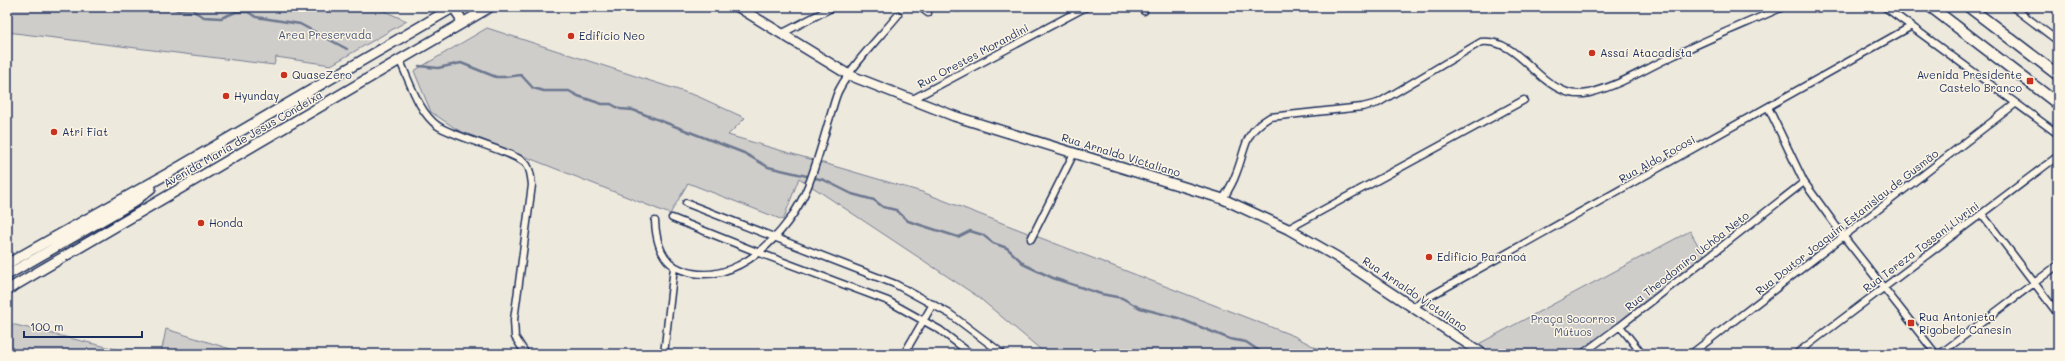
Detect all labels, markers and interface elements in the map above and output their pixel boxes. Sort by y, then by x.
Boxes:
street label: Rua Orestes Morandini [915,20,1031,91]
park label: Area Preservada [278,27,372,42]
place label: Edifício Neo [579,28,645,43]
marker: Edifício Neo [566,31,576,41]
place label: Assaí Atacadista [1600,45,1692,60]
marker: Assaí Atacadista [1587,48,1597,58]
place label: QuaseZero [292,67,352,82]
place label: Avenida Presidente Castelo Branco [1917,67,2022,95]
marker: QuaseZero [279,70,289,80]
marker: Avenida Presidente Castelo Branco [2025,76,2035,86]
street label: Avenida Maria de Jesus Condeixa [161,87,325,190]
place label: Hyunday [234,88,280,103]
marker: Hyunday [221,91,231,101]
place label: Atri Fiat [62,124,108,139]
marker: Atri Fiat [49,127,59,137]
street label: Rua Arnaldo Victaliano [1060,129,1183,180]
street label: Rua Aldo Focosi [1616,131,1698,186]
street label: Rua Doutor Joaquim Estanislau de Gusmão [1752,145,1942,298]
street label: Rua Tereza Tossani Livrini [1860,198,1982,295]
street label: Rua Theodomiro Uchôa Neto [1622,207,1752,314]
place label: Honda [209,215,243,230]
marker: Honda [196,218,206,228]
place label: Edificio Paranoá [1437,249,1527,264]
marker: Edificio Paranoá [1424,252,1434,262]
street label: Rua Arnaldo Victaliano [1360,253,1471,335]
place label: Rua Antonieta Rigobelo Canesin [1919,309,2011,337]
park label: Praça Socorros Mútuos [1531,311,1615,339]
scale bar [24,313,142,339]
text: 100 m [30,318,64,334]
marker: Rua Antonieta Rigobelo Canesin [1906,318,1916,328]

